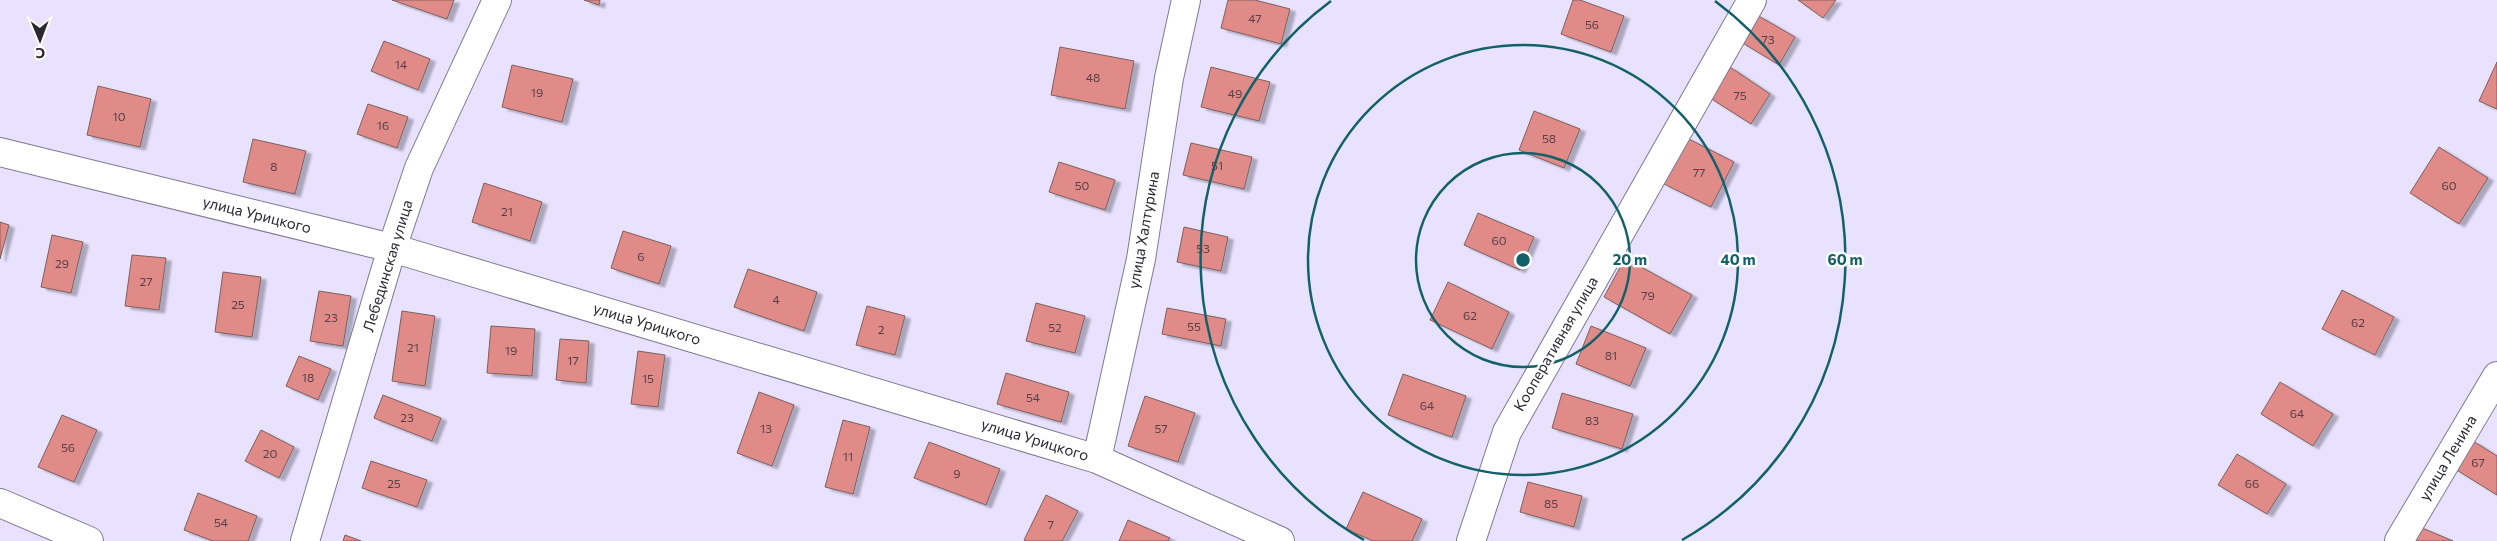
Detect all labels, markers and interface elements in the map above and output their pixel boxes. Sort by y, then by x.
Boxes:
house number: 47 [1248,11,1262,25]
north arrow [15,15,65,65]
house number: 56 [1585,17,1599,31]
house number: 73 [1761,32,1775,46]
text: С [35,45,45,62]
house number: 14 [395,57,407,71]
house number: 48 [1086,70,1100,84]
house number: 19 [531,85,543,99]
house number: 49 [1228,86,1242,100]
house number: 75 [1733,88,1747,102]
house number: 10 [113,109,126,123]
house number: 16 [377,118,389,132]
house number: 58 [1542,131,1556,145]
house number: 51 [1211,158,1223,172]
house number: 8 [270,159,278,173]
house number: 77 [1693,165,1705,179]
street label: улица Халтурина [1124,170,1162,290]
house number: 50 [1075,178,1090,192]
house number: 60 [2441,178,2457,192]
street label: улица Урицкого [201,192,313,236]
street label: Лебединская улица [358,198,416,334]
house number: 21 [501,204,513,218]
house number: 60 [1491,233,1507,247]
house number: 53 [1196,241,1210,255]
house number: 6 [637,249,645,263]
text: 20 m [1613,250,1647,268]
text: 40 m [1720,250,1756,268]
text: 60 m [1827,250,1863,268]
centre of rings [1514,251,1532,269]
house number: 29 [55,256,69,270]
street label: Кооперативная улица [1509,273,1601,414]
house number: 27 [140,274,152,288]
house number: 79 [1641,288,1655,302]
house number: 4 [772,292,780,306]
house number: 25 [231,297,245,311]
street label: улица Урицкого [591,298,703,348]
house number: 62 [1463,308,1477,322]
house number: 23 [324,310,338,324]
house number: 62 [2351,315,2365,329]
house number: 55 [1187,319,1201,333]
house number: 52 [1048,320,1062,334]
house number: 2 [878,322,885,336]
house number: 21 [407,340,419,354]
house number: 19 [505,343,517,357]
house number: 81 [1605,348,1617,362]
house number: 17 [567,353,579,367]
house number: 18 [302,370,314,384]
house number: 15 [642,371,654,385]
house number: 54 [1026,390,1040,404]
house number: 64 [1420,398,1434,412]
house number: 64 [2290,406,2304,420]
house number: 23 [400,410,414,424]
street label: улица Ленина [2415,411,2480,504]
house number: 83 [1585,413,1599,427]
street label: улица Урицкого [979,414,1091,464]
house number: 13 [760,421,772,435]
house number: 57 [1154,421,1168,435]
house number: 56 [61,440,75,454]
house number: 20 [263,446,277,460]
house number: 11 [843,449,853,463]
house number: 67 [2471,455,2485,469]
house number: 9 [953,466,961,480]
house number: 25 [387,476,401,490]
house number: 66 [2245,476,2259,490]
house number: 85 [1544,496,1558,510]
house number: 54 [214,515,228,529]
house number: 7 [1048,517,1054,531]

